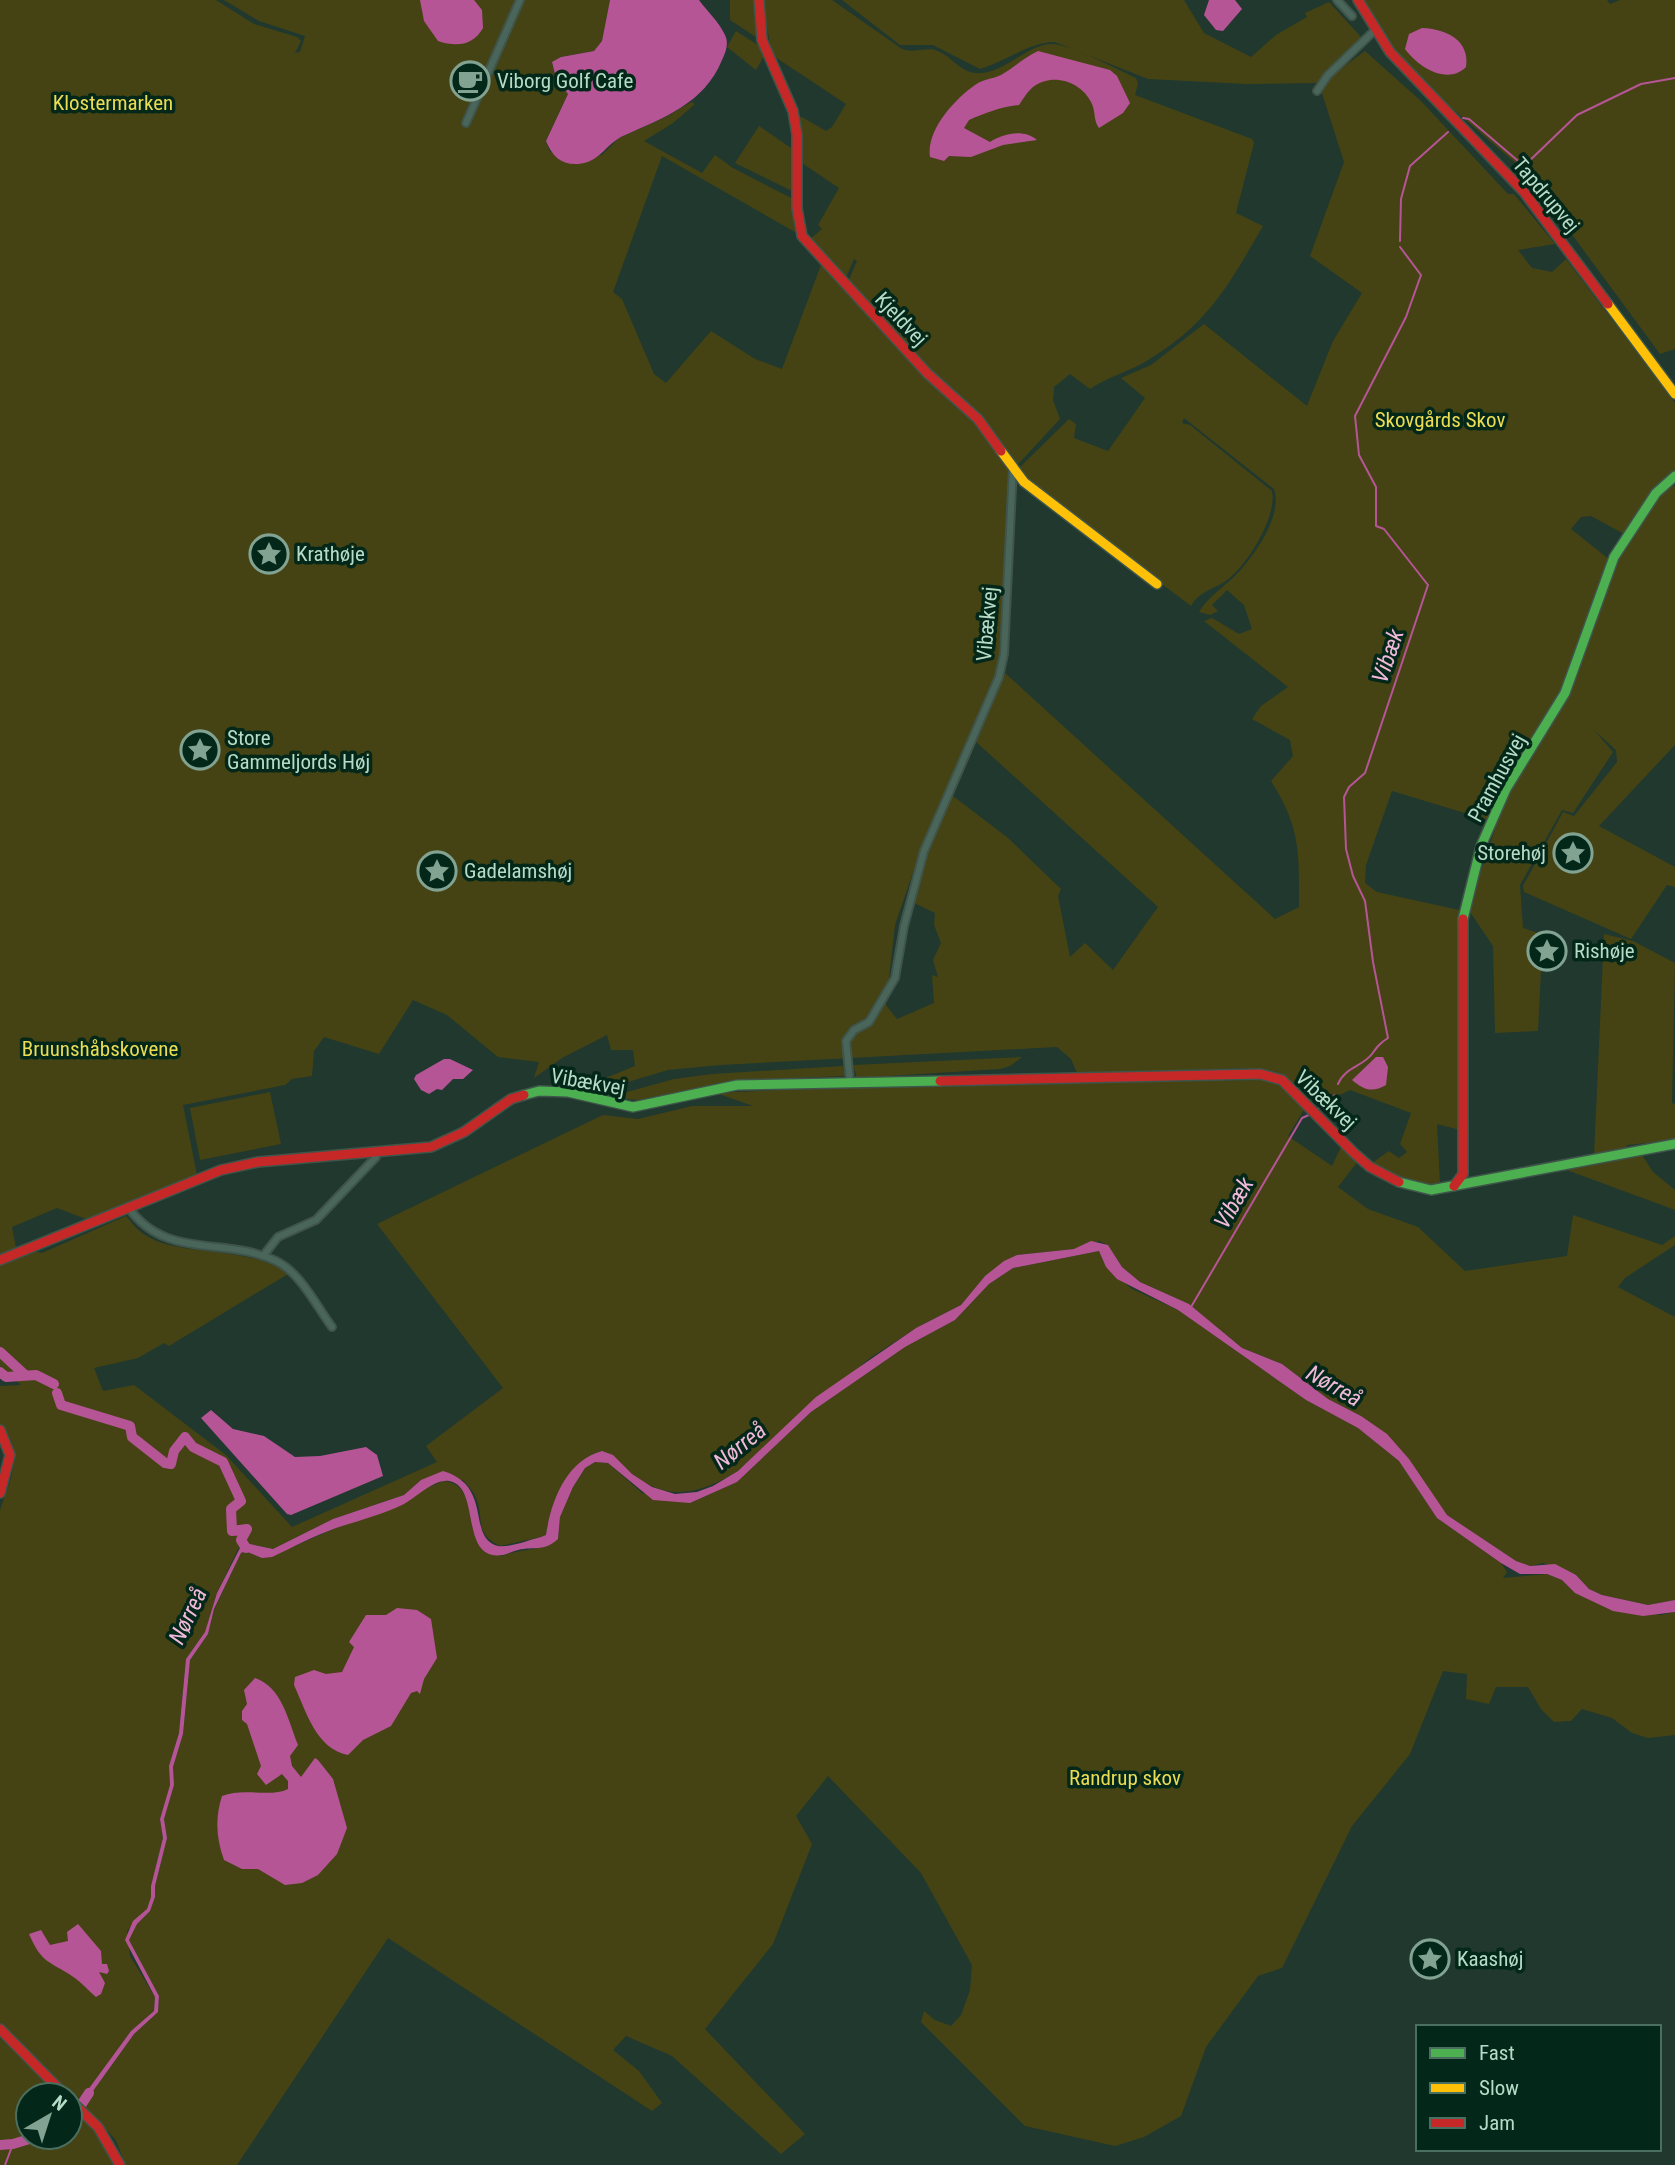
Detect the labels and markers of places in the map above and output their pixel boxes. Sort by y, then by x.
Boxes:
cafe icon: Viborg Golf Cafe [449,60,491,102]
place label: Viborg Golf Cafe [497,69,633,93]
place icon: Krathøje [248,533,290,575]
place label: Krathøje [296,542,365,566]
place label: Store Gammeljords Høj [227,726,370,774]
place icon: Store Gammeljords Høj [179,729,221,771]
place icon: Storehøj [1552,832,1594,874]
place label: Storehøj [1477,841,1546,865]
place icon: Gadelamshøj [416,850,458,892]
place label: Gadelamshøj [464,859,572,883]
place icon: Rishøje [1526,930,1568,972]
place label: Rishøje [1574,939,1635,963]
place icon: Kaashøj [1409,1938,1451,1980]
place label: Kaashøj [1457,1947,1523,1971]

